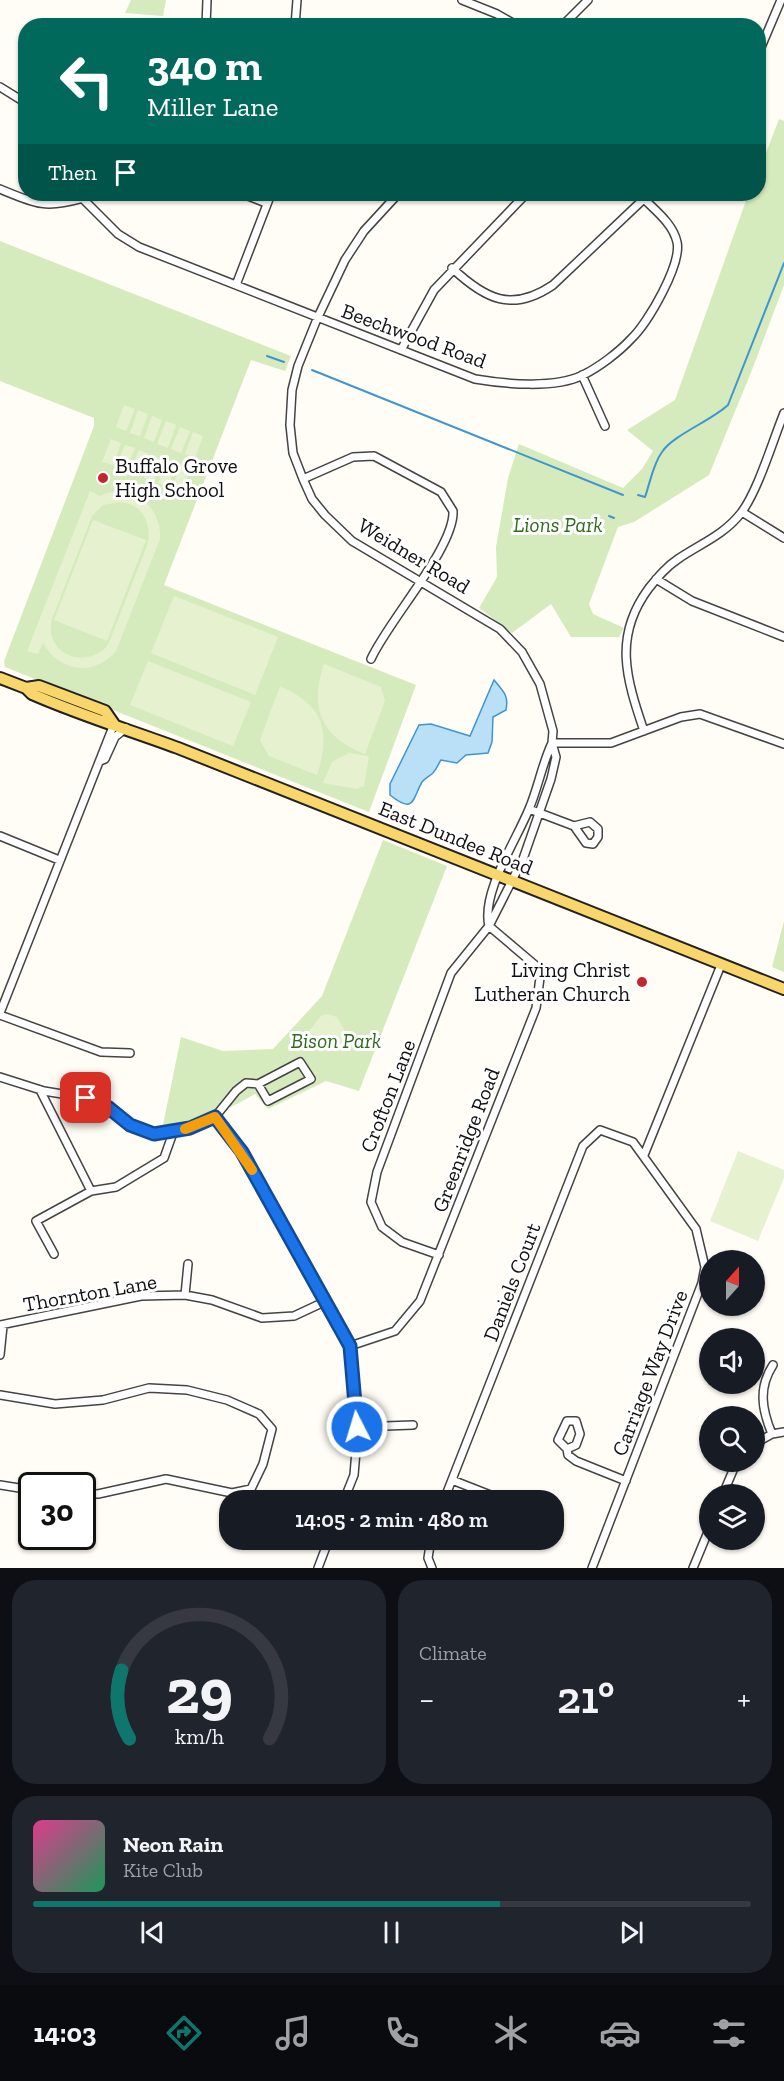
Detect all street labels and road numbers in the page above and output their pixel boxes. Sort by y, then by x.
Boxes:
street label: Beechwood Road [338,298,490,373]
street label: Weidner Road [354,512,475,599]
street label: East Dundee Road [375,795,537,880]
street label: Crofton Lane [355,1036,421,1156]
street label: Greenridge Road [427,1064,505,1216]
street label: Daniels Court [477,1219,546,1345]
street label: Thornton Lane [21,1268,159,1317]
street label: Carriage Way Drive [606,1286,693,1459]

